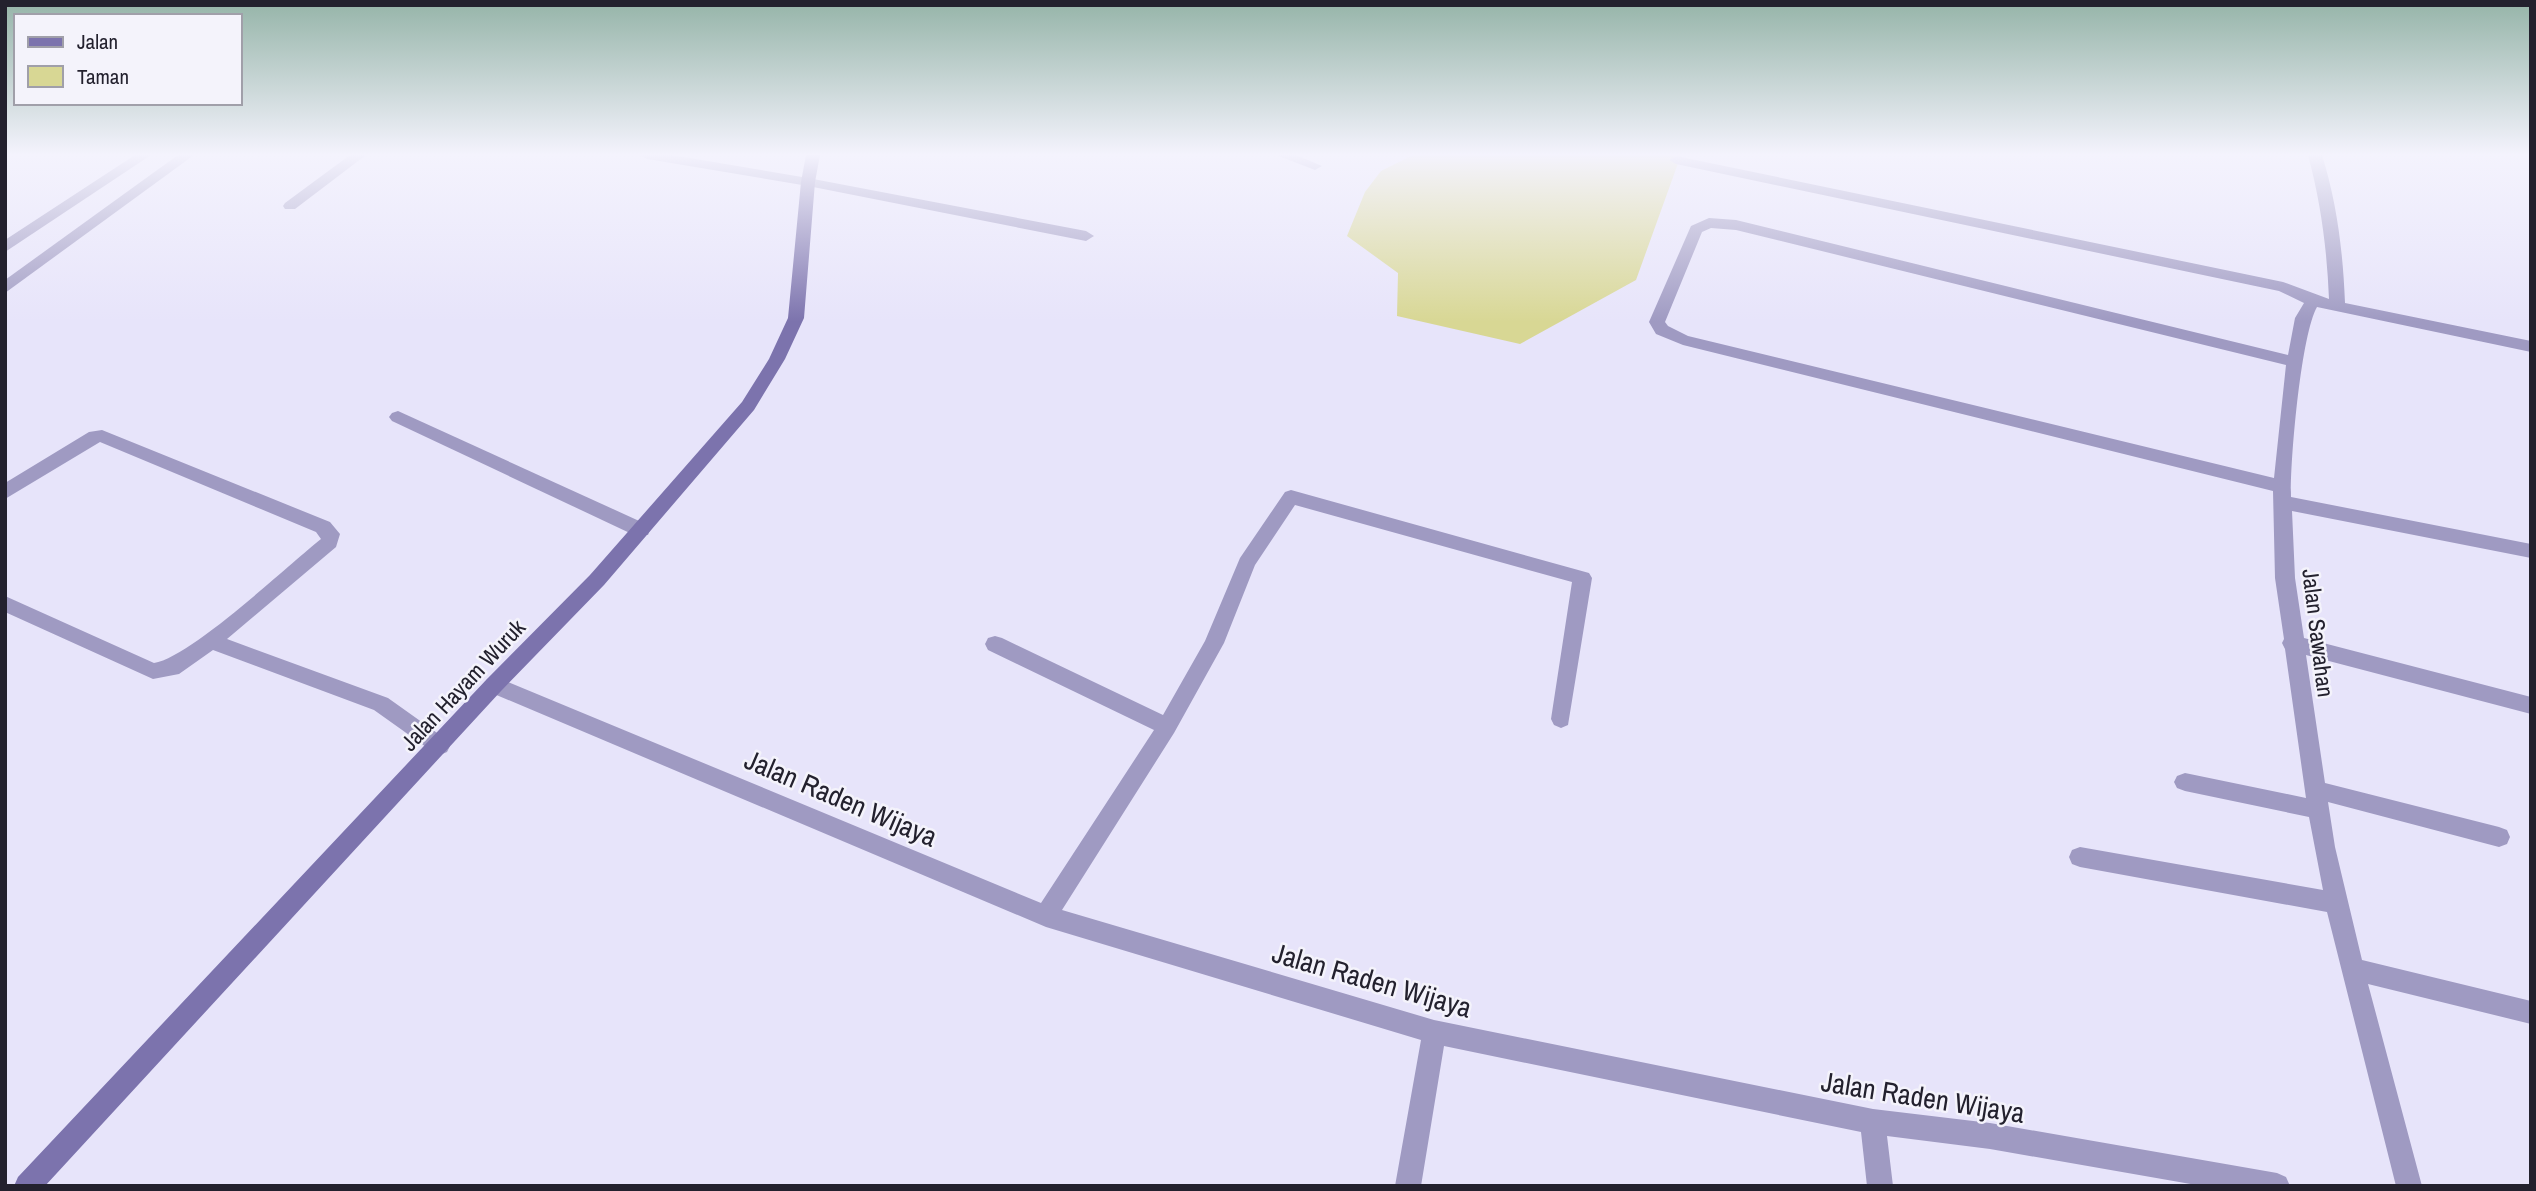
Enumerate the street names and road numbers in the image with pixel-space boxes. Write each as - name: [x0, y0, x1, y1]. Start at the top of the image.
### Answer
- street label: Jalan Sawahan: [2295, 567, 2342, 699]
- street label: Jalan Hayam Wuruk: [394, 612, 532, 757]
- street label: Jalan Raden Wijaya: [739, 740, 943, 856]
- street label: Jalan Raden Wijaya: [1268, 933, 1476, 1027]
- street label: Jalan Raden Wijaya: [1819, 1062, 2028, 1132]

